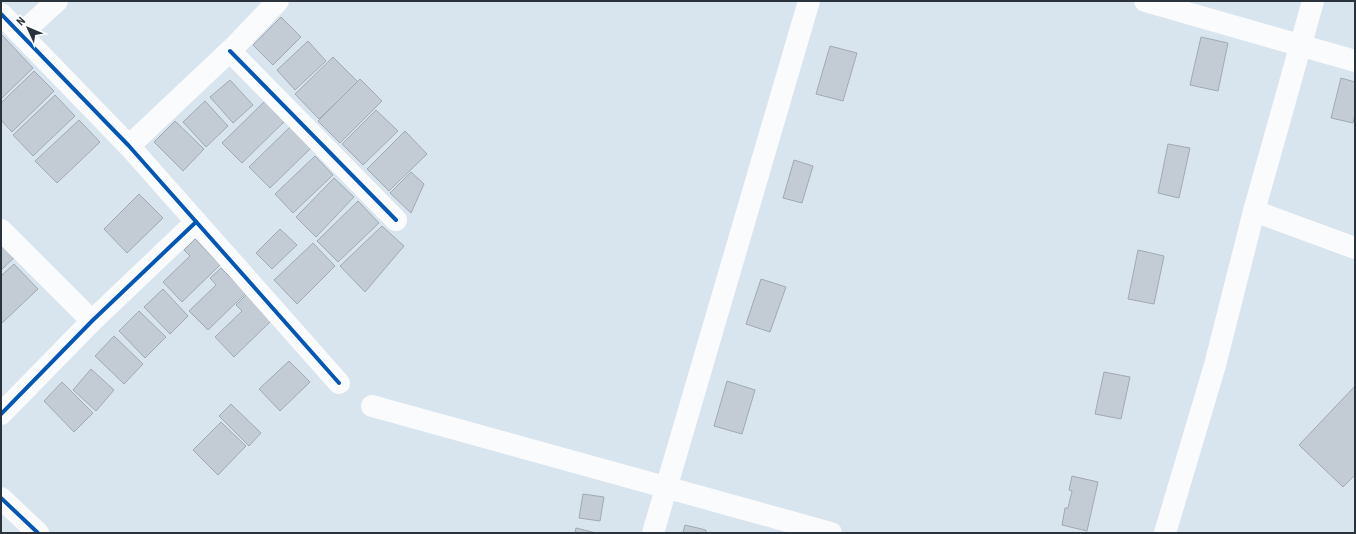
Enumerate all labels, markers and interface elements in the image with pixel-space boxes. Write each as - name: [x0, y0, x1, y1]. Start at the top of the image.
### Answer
- north arrow: [8, 8, 48, 48]
- text: N: [14, 14, 28, 28]

